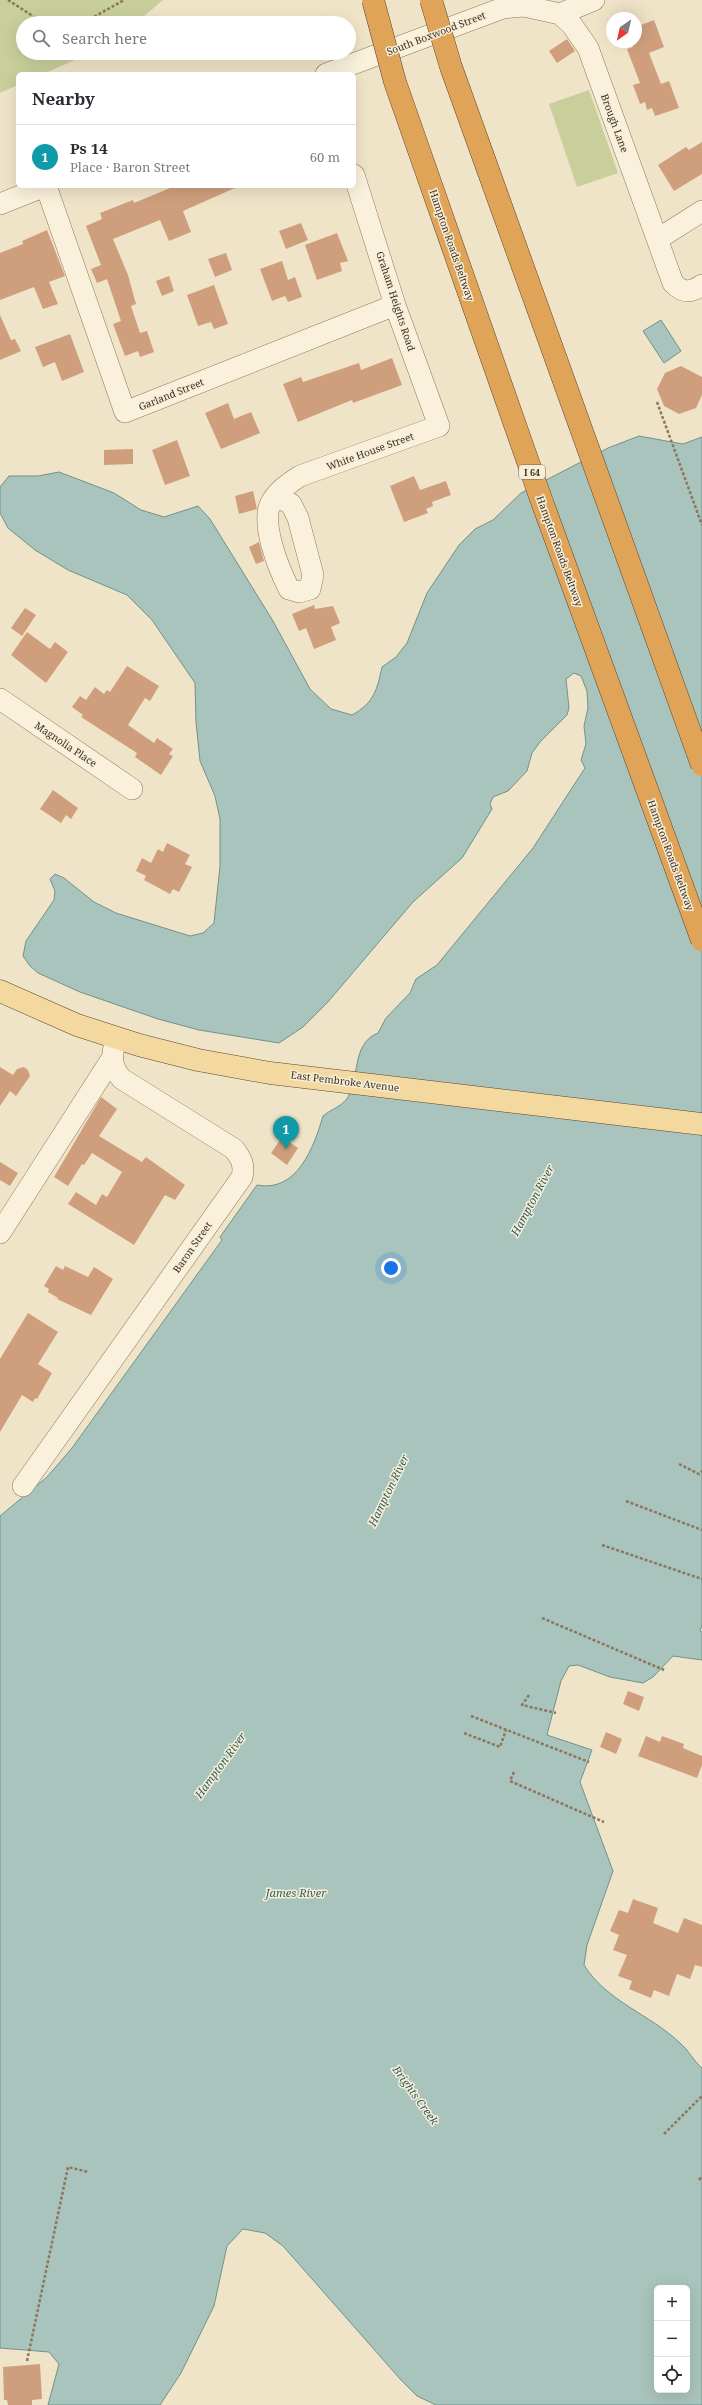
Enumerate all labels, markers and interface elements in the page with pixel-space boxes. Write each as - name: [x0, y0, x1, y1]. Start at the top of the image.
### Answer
- street label: South Boxwood Street: [385, 7, 488, 58]
- north arrow: [606, 12, 642, 48]
- search box: [16, 16, 356, 60]
- icon: search: [30, 27, 52, 49]
- text: Search here: [62, 28, 147, 48]
- text: Nearby: [32, 87, 95, 110]
- street label: Brough Lane: [598, 92, 632, 154]
- text: Ps 14: [70, 138, 108, 158]
- text: 1: [41, 148, 49, 166]
- text: 60 m: [310, 148, 340, 166]
- text: Place · Baron Street: [70, 158, 190, 176]
- street label: Hampton Roads Beltway: [426, 187, 478, 303]
- street label: Graham Heights Road: [373, 249, 419, 353]
- street label: Garland Street: [136, 374, 206, 413]
- street label: White House Street: [324, 429, 416, 473]
- road number: I 64: [519, 465, 545, 479]
- street label: Hampton Roads Beltway: [533, 494, 587, 609]
- street label: Magnolia Place: [32, 718, 100, 770]
- street label: Hampton Roads Beltway: [644, 798, 698, 913]
- street label: East Pembroke Avenue: [290, 1067, 400, 1095]
- pin: 1: [273, 1116, 299, 1149]
- water label: Hampton River: [507, 1161, 557, 1239]
- street label: Baron Street: [169, 1218, 215, 1275]
- your location: [381, 1258, 401, 1278]
- water label: Hampton River: [364, 1451, 412, 1529]
- water label: Hampton River: [190, 1728, 250, 1802]
- water label: James River: [264, 1885, 327, 1900]
- water label: Brights Creek: [389, 2062, 443, 2128]
- map controls: [654, 2285, 690, 2393]
- button: +: [654, 2285, 690, 2321]
- button: −: [654, 2321, 690, 2357]
- button: locate: [654, 2357, 690, 2393]

